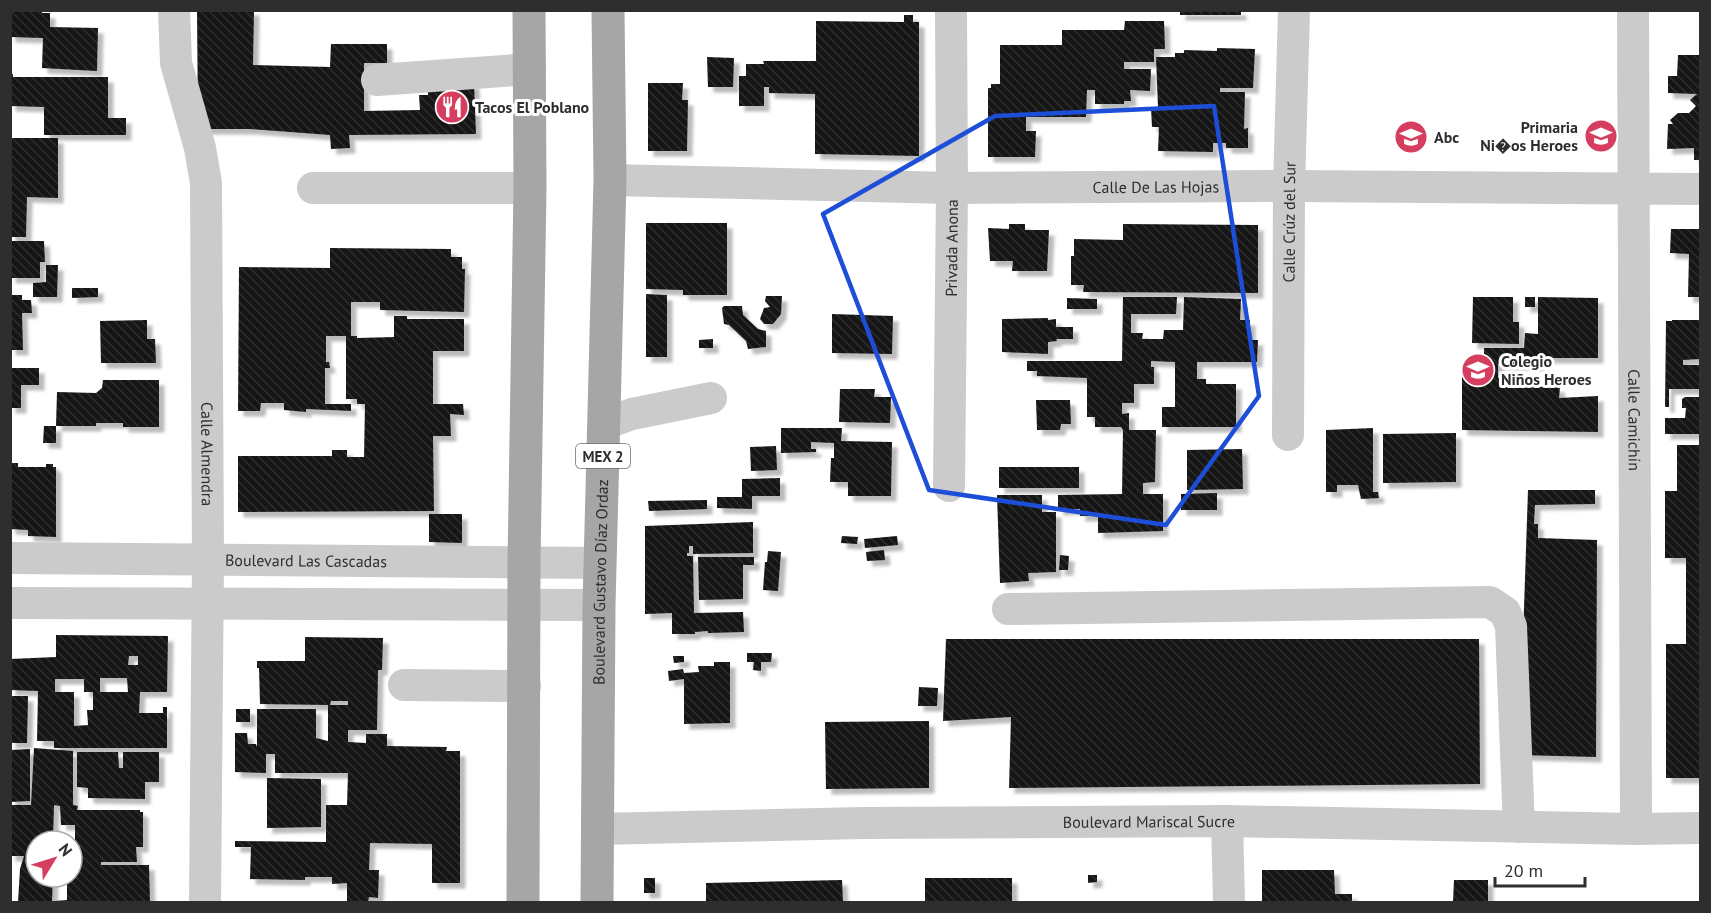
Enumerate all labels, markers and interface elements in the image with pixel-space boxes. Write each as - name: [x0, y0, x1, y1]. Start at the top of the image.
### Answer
- restaurant icon: Tacos El Poblano: [434, 89, 470, 125]
- place label: Tacos El Poblano: [475, 97, 590, 117]
- place label: Primaria Ni�os Heroes: [1480, 117, 1578, 155]
- school or university icon: Primaria Ni�os Heroes: [1583, 118, 1619, 154]
- school or university icon: Abc: [1393, 119, 1429, 155]
- place label: Abc: [1434, 127, 1459, 147]
- street label: Calle Crúz del Sur: [1279, 161, 1300, 282]
- street label: Calle De Las Hojas: [1092, 176, 1220, 197]
- street label: Privada Anona: [941, 199, 962, 297]
- place label: Colegio Niños Heroes: [1501, 351, 1592, 389]
- school or university icon: Colegio Niños Heroes: [1460, 352, 1496, 388]
- street label: Calle Camichín: [1624, 369, 1645, 471]
- street label: Calle Almendra: [197, 402, 218, 506]
- road number: MEX 2: [576, 444, 630, 468]
- street label: Boulevard Gustavo Díaz Ordaz: [588, 479, 612, 685]
- street label: Boulevard Las Cascadas: [225, 550, 387, 571]
- street label: Boulevard Mariscal Sucre: [1063, 811, 1235, 832]
- north arrow: [24, 829, 84, 889]
- text: N: [55, 839, 77, 860]
- scale bar: [1495, 850, 1585, 888]
- text: 20 m: [1504, 859, 1543, 882]

